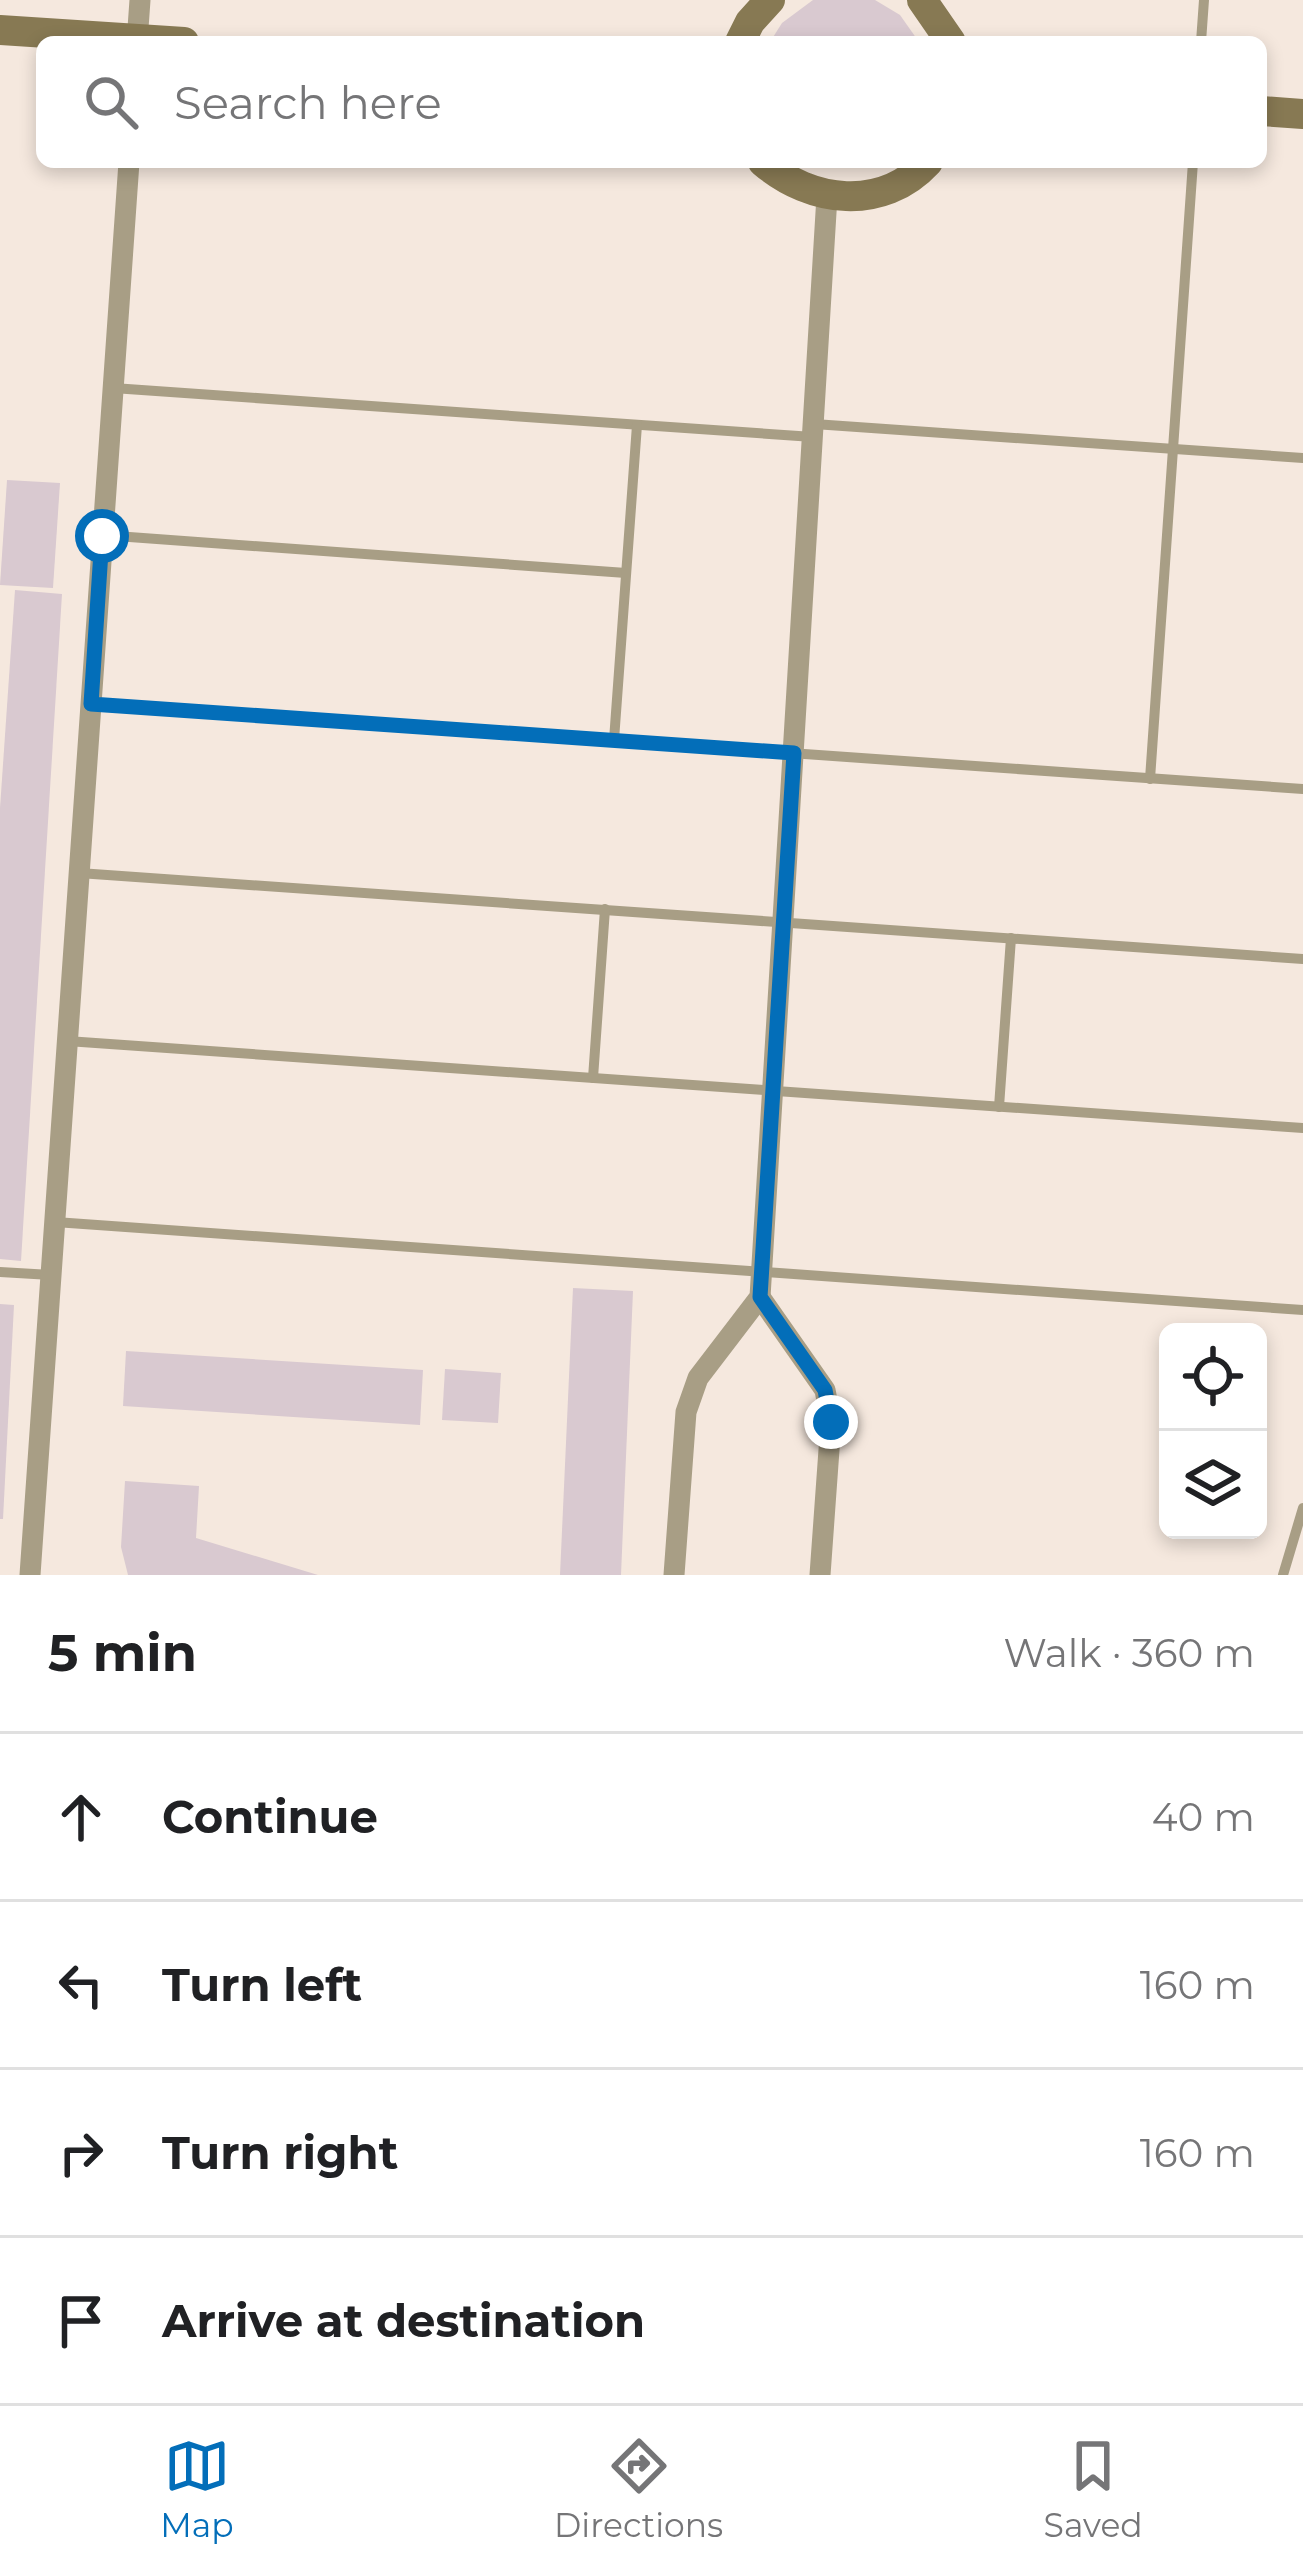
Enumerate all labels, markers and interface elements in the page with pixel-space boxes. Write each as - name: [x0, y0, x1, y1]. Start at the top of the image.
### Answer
- search box: [36, 36, 1267, 168]
- icon: search: [78, 69, 144, 135]
- text: Search here: [174, 75, 442, 130]
- route start: [75, 509, 129, 563]
- map controls: [1159, 1323, 1267, 1539]
- button: locate: [1159, 1323, 1267, 1431]
- route end: [804, 1395, 858, 1449]
- button: layers: [1159, 1431, 1267, 1539]
- text: 5 min: [48, 1622, 197, 1684]
- text: Walk · 360 m: [1004, 1629, 1255, 1677]
- icon: ahead: [48, 1784, 114, 1850]
- text: Continue: [162, 1789, 378, 1844]
- text: 40 m: [1152, 1793, 1255, 1841]
- icon: left: [48, 1952, 114, 2018]
- text: Turn left: [162, 1957, 362, 2012]
- text: 160 m: [1140, 1961, 1255, 2009]
- icon: right: [48, 2120, 114, 2186]
- text: Turn right: [162, 2125, 398, 2180]
- text: 160 m: [1140, 2129, 1255, 2177]
- icon: arrive: [48, 2288, 114, 2354]
- text: Arrive at destination: [162, 2293, 645, 2348]
- tab: Map: [160, 2433, 234, 2545]
- tab: Directions: [554, 2433, 723, 2545]
- tab: Saved: [1044, 2433, 1143, 2545]

